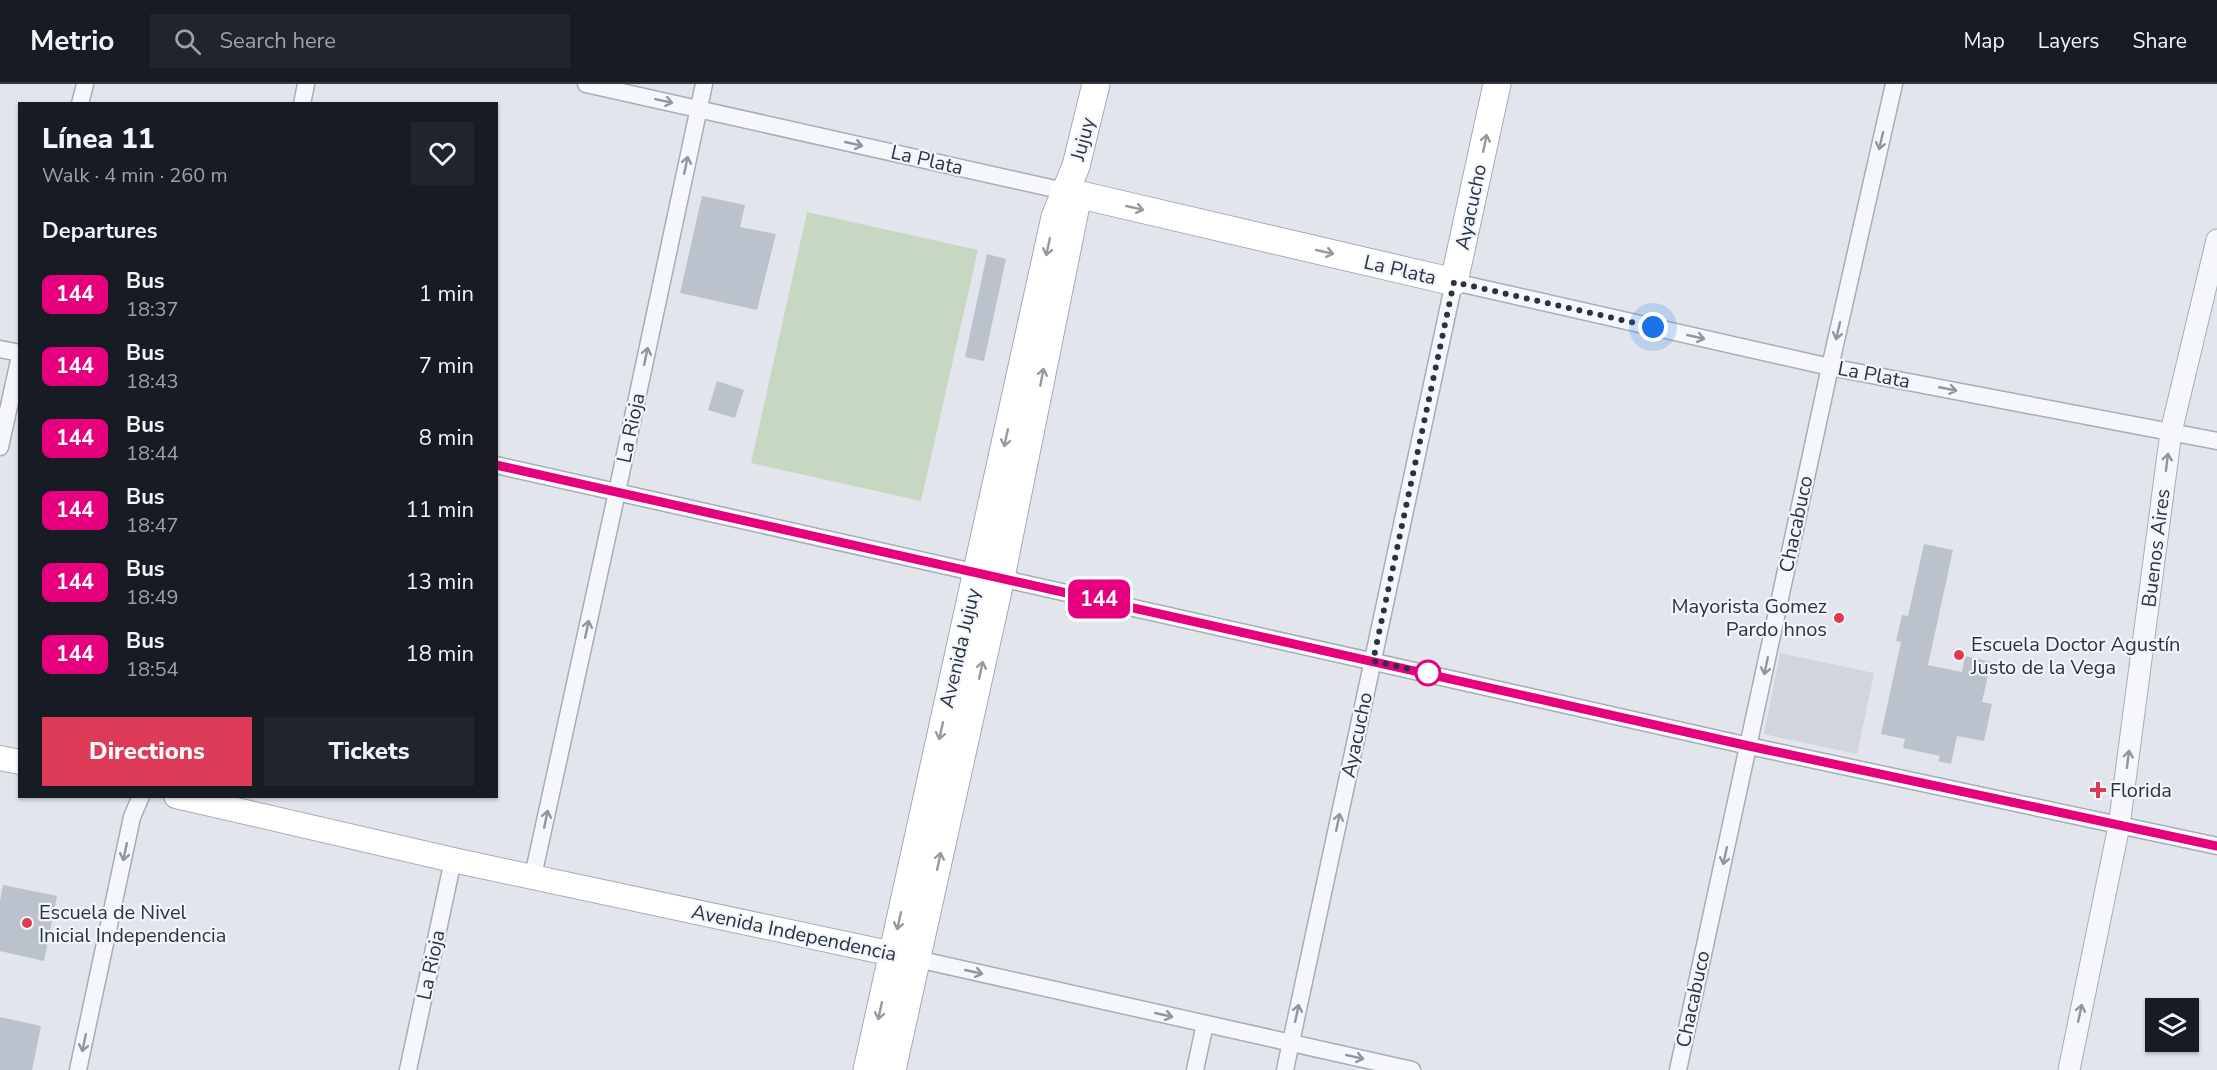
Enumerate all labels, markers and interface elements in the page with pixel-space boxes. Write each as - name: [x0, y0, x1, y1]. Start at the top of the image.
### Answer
- search box: [150, 14, 570, 68]
- text: Metrio: [30, 22, 114, 60]
- icon: search: [171, 25, 204, 58]
- text: Search here: [219, 26, 336, 56]
- text: Map: [1963, 27, 2005, 55]
- text: Layers: [2038, 27, 2099, 55]
- text: Share: [2132, 27, 2187, 55]
- one-way arrow: [653, 96, 673, 107]
- street label: Jujuy: [1064, 114, 1102, 165]
- text: Línea 11: [42, 120, 155, 158]
- button: heart: [411, 122, 474, 185]
- one-way arrow: [1875, 131, 1886, 150]
- one-way arrow: [1479, 134, 1491, 153]
- one-way arrow: [844, 138, 863, 150]
- street label: La Plata: [888, 139, 966, 181]
- one-way arrow: [681, 156, 692, 175]
- text: Walk · 4 min · 260 m: [42, 162, 228, 189]
- street label: Ayacucho: [1449, 162, 1493, 252]
- one-way arrow: [1125, 203, 1144, 215]
- text: Departures: [42, 216, 157, 246]
- one-way arrow: [1042, 237, 1053, 257]
- one-way arrow: [1315, 247, 1334, 259]
- street label: La Plata: [1361, 249, 1439, 291]
- text: Bus: [126, 266, 165, 296]
- text: 1 min: [419, 279, 474, 309]
- text: 144: [56, 280, 94, 308]
- text: 18:37: [126, 296, 179, 323]
- your location: [1638, 312, 1668, 342]
- one-way arrow: [1832, 321, 1843, 341]
- one-way arrow: [1686, 331, 1705, 343]
- text: Bus: [126, 338, 165, 368]
- one-way arrow: [641, 346, 652, 366]
- text: 7 min: [419, 351, 474, 381]
- text: 144: [56, 352, 94, 380]
- street label: La Plata: [1835, 355, 1913, 395]
- one-way arrow: [1037, 367, 1048, 387]
- text: 18:43: [126, 368, 179, 395]
- one-way arrow: [1938, 384, 1957, 395]
- street label: La Rioja: [610, 390, 652, 466]
- text: Bus: [126, 410, 165, 440]
- text: 8 min: [419, 423, 474, 453]
- text: 144: [56, 424, 94, 452]
- one-way arrow: [1000, 428, 1011, 447]
- text: 18:44: [126, 440, 179, 467]
- one-way arrow: [2162, 452, 2173, 472]
- street label: Chacabuco: [1773, 473, 1819, 575]
- text: Bus: [126, 482, 165, 512]
- street label: Buenos Aires: [2135, 487, 2177, 609]
- text: 11 min: [406, 495, 474, 525]
- text: 144: [56, 496, 94, 524]
- text: 18:47: [126, 512, 179, 539]
- text: Bus: [126, 554, 165, 584]
- text: 13 min: [406, 567, 474, 597]
- text: 144: [56, 568, 94, 596]
- line badge: 144: [1064, 580, 1134, 618]
- text: 18:49: [126, 584, 179, 611]
- street label: Avenida Jujuy: [933, 585, 987, 711]
- text: 144: [1080, 585, 1118, 613]
- place label: Mayorista Gomez Pardo hnos: [1671, 593, 1827, 643]
- marker: Mayorista Gomez Pardo hnos: [1832, 611, 1846, 625]
- one-way arrow: [582, 619, 594, 638]
- text: Bus: [126, 626, 165, 656]
- place label: Escuela Doctor Agustín Justo de la Vega: [1970, 631, 2180, 681]
- text: 18 min: [406, 639, 474, 669]
- text: 144: [56, 640, 94, 668]
- marker: Escuela Doctor Agustín Justo de la Vega: [1952, 648, 1966, 662]
- one-way arrow: [1760, 655, 1771, 675]
- text: 18:54: [126, 656, 179, 683]
- unlabelled marker: [1415, 660, 1441, 686]
- one-way arrow: [975, 661, 987, 680]
- street label: Ayacucho: [1335, 690, 1379, 780]
- button: Directions: [42, 717, 252, 786]
- button: Tickets: [264, 717, 474, 786]
- one-way arrow: [935, 721, 947, 740]
- one-way arrow: [2123, 750, 2134, 770]
- place label: Florida: [2110, 777, 2172, 804]
- marker: Florida: [2091, 783, 2105, 797]
- one-way arrow: [540, 810, 552, 829]
- one-way arrow: [1333, 813, 1344, 832]
- one-way arrow: [118, 843, 130, 862]
- one-way arrow: [1718, 846, 1730, 865]
- one-way arrow: [933, 852, 945, 871]
- street label: Avenida Independencia: [689, 898, 899, 968]
- place label: Escuela de Nivel Inicial Independencia: [39, 899, 226, 949]
- one-way arrow: [893, 911, 904, 931]
- marker: Escuela de Nivel Inicial Independencia: [20, 916, 34, 930]
- street label: La Rioja: [410, 927, 452, 1003]
- street label: Chacabuco: [1670, 948, 1716, 1050]
- one-way arrow: [964, 967, 983, 978]
- map controls: [2145, 998, 2199, 1052]
- button: layers: [2145, 998, 2199, 1052]
- one-way arrow: [873, 1001, 885, 1020]
- one-way arrow: [1291, 1003, 1303, 1022]
- one-way arrow: [2075, 1003, 2087, 1022]
- one-way arrow: [1154, 1010, 1174, 1021]
- one-way arrow: [78, 1033, 89, 1052]
- one-way arrow: [1345, 1052, 1364, 1063]

